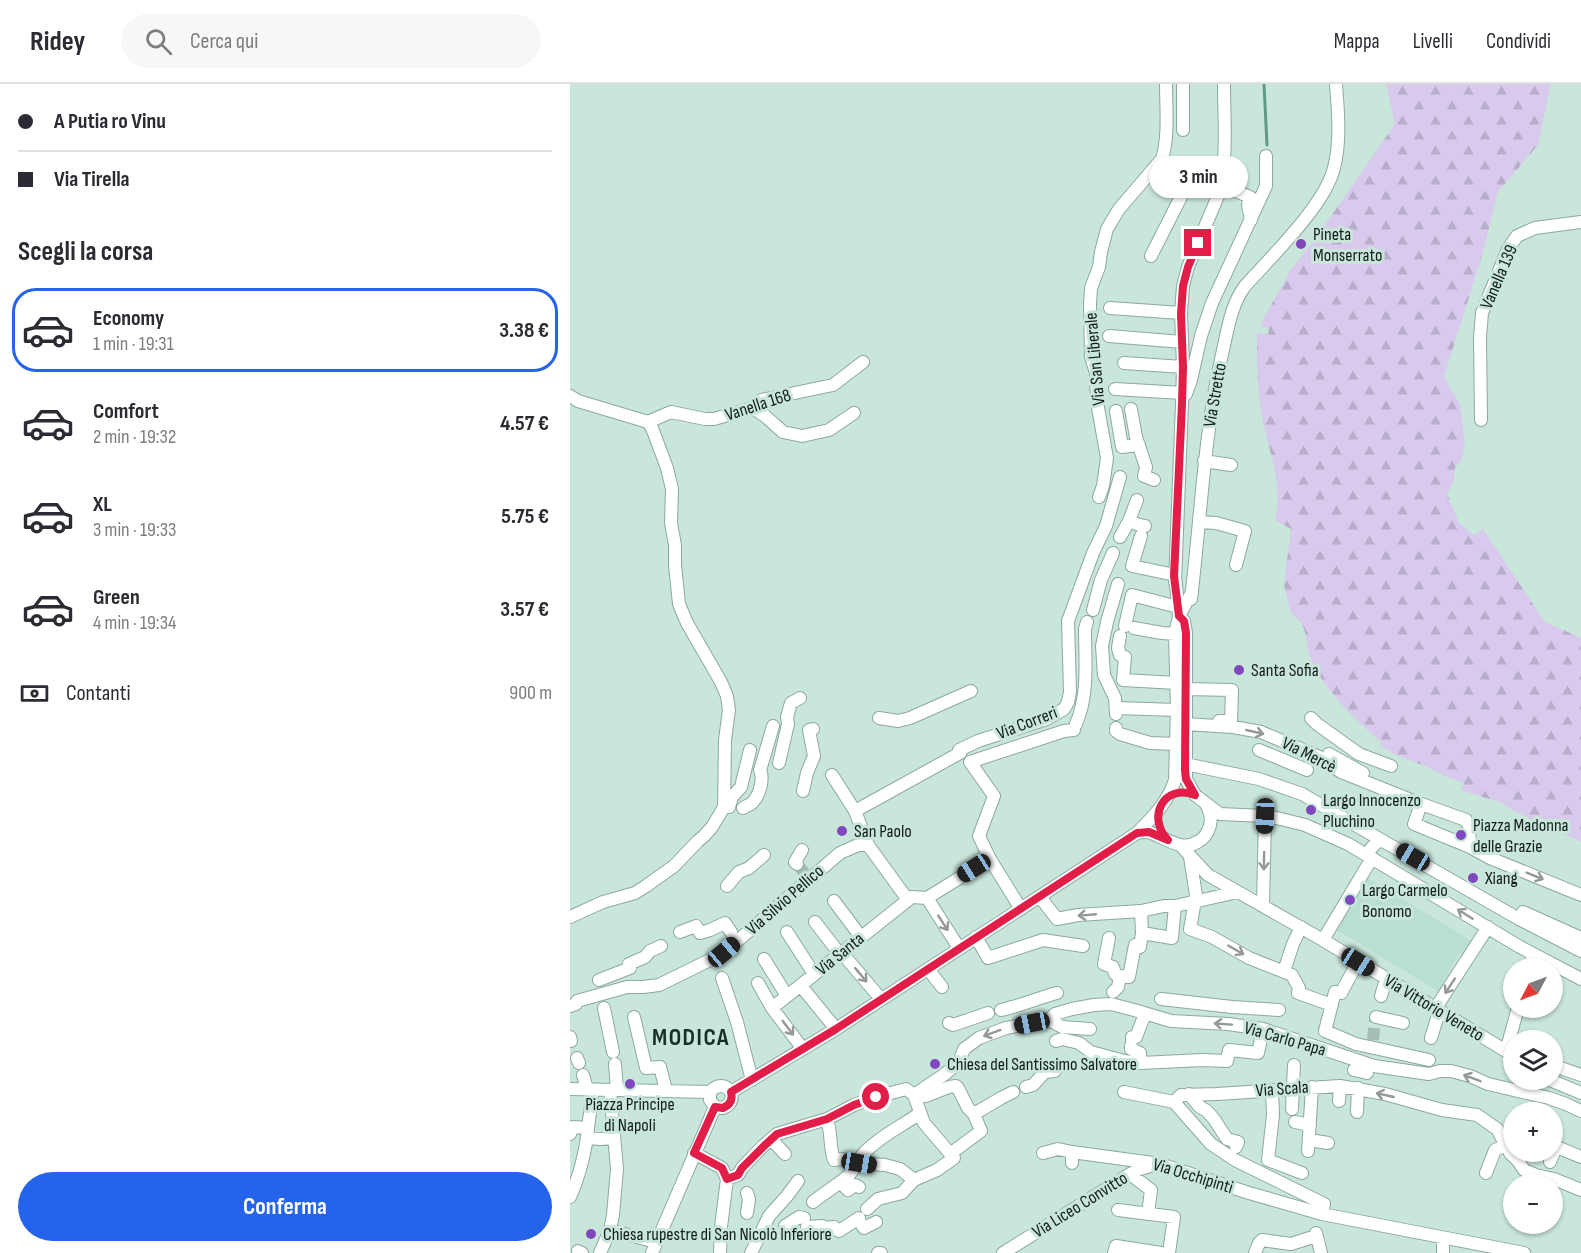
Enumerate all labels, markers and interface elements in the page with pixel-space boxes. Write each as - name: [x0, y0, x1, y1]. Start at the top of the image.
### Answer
- search box: [121, 14, 541, 68]
- text: Ridey: [30, 25, 85, 58]
- icon: search: [142, 25, 175, 58]
- text: Cerca qui: [190, 28, 258, 55]
- text: Mappa: [1334, 29, 1380, 54]
- text: Livelli: [1413, 29, 1453, 54]
- text: Condividi: [1486, 29, 1551, 54]
- text: A Putia ro Vinu: [54, 108, 166, 135]
- callout: 3 min: [1148, 156, 1248, 198]
- text: 3 min: [1179, 165, 1218, 189]
- text: Via Tirella: [54, 166, 130, 193]
- place label: Pineta Monserrato: [1313, 224, 1382, 266]
- route end: [1184, 229, 1211, 256]
- text: Scegli la corsa: [18, 236, 153, 268]
- marker: Pineta Monserrato: [1294, 237, 1308, 251]
- street label: Vanella 139: [1476, 242, 1522, 312]
- icon: car: [21, 303, 75, 357]
- text: Economy: [93, 305, 164, 332]
- street label: Via San Liberale: [1080, 311, 1110, 407]
- text: 3.38 €: [499, 317, 549, 344]
- text: 1 min · 19:31: [93, 332, 174, 356]
- street label: Via Stretto: [1199, 361, 1231, 429]
- street label: Vanella 168: [722, 384, 794, 425]
- icon: car: [21, 396, 75, 450]
- text: Comfort: [93, 398, 159, 425]
- text: 4.57 €: [500, 410, 549, 437]
- text: 2 min · 19:32: [93, 425, 176, 449]
- icon: car: [21, 489, 75, 543]
- text: XL: [93, 491, 112, 518]
- text: 5.75 €: [501, 503, 549, 530]
- text: 3 min · 19:33: [93, 518, 176, 542]
- icon: car: [21, 582, 75, 636]
- text: Green: [93, 584, 140, 611]
- text: 3.57 €: [500, 596, 549, 623]
- text: 4 min · 19:34: [93, 611, 176, 635]
- place label: Santa Sofia: [1251, 660, 1319, 681]
- marker: Santa Sofia: [1232, 663, 1246, 677]
- icon: cash: [18, 677, 51, 710]
- text: Contanti: [66, 680, 131, 707]
- text: 900 m: [509, 681, 552, 705]
- street label: Via Correri: [994, 702, 1060, 744]
- one-way arrow: [1245, 726, 1264, 738]
- street label: Via Mercè: [1278, 732, 1340, 778]
- place label: Largo Innocenzo Pluchino: [1323, 790, 1421, 832]
- car: [1255, 798, 1275, 834]
- marker: Largo Innocenzo Pluchino: [1304, 803, 1318, 817]
- place label: Piazza Madonna delle Grazie: [1473, 815, 1569, 857]
- place label: San Paolo: [854, 821, 912, 842]
- marker: San Paolo: [835, 824, 849, 838]
- marker: Piazza Madonna delle Grazie: [1454, 828, 1468, 842]
- car: [1393, 840, 1433, 874]
- one-way arrow: [1258, 850, 1270, 870]
- car: [954, 851, 994, 885]
- street label: Via Silvio Pellico: [742, 861, 828, 939]
- place label: Xiang: [1484, 868, 1518, 889]
- marker: Xiang: [1466, 871, 1480, 885]
- one-way arrow: [1526, 871, 1544, 882]
- place label: Largo Carmelo Bonomo: [1362, 880, 1448, 922]
- marker: Largo Carmelo Bonomo: [1343, 893, 1357, 907]
- one-way arrow: [1457, 907, 1474, 919]
- one-way arrow: [1077, 910, 1097, 921]
- one-way arrow: [938, 914, 950, 931]
- street label: Via Santa: [812, 928, 868, 980]
- car: [704, 934, 744, 970]
- one-way arrow: [1228, 945, 1245, 957]
- car: [1338, 945, 1378, 979]
- north arrow: [1503, 958, 1563, 1018]
- map controls: [1503, 958, 1563, 1234]
- one-way arrow: [854, 967, 867, 983]
- street label: Via Vittorio Veneto: [1380, 970, 1488, 1046]
- one-way arrow: [1444, 977, 1456, 994]
- car: [1013, 1011, 1051, 1035]
- street label: Via Carlo Papa: [1242, 1017, 1328, 1061]
- one-way arrow: [1214, 1018, 1233, 1029]
- one-way arrow: [782, 1020, 794, 1036]
- district label: MODICA: [652, 1023, 730, 1052]
- one-way arrow: [983, 1028, 1002, 1039]
- button: layers: [1503, 1030, 1563, 1090]
- place label: Chiesa del Santissimo Salvatore: [947, 1054, 1137, 1075]
- marker: Chiesa del Santissimo Salvatore: [928, 1057, 942, 1071]
- one-way arrow: [1464, 1071, 1482, 1082]
- marker: Piazza Principe di Napoli: [623, 1077, 637, 1091]
- street label: Via Scala: [1255, 1077, 1309, 1101]
- route start: [862, 1083, 889, 1110]
- one-way arrow: [1376, 1088, 1395, 1100]
- place label: Piazza Principe di Napoli: [585, 1094, 675, 1136]
- button: +: [1503, 1102, 1563, 1162]
- car: [840, 1151, 878, 1175]
- street label: Via Occhipinti: [1150, 1154, 1236, 1198]
- street label: Via Liceo Convitto: [1029, 1167, 1131, 1243]
- button: Conferma: [18, 1172, 552, 1241]
- button: −: [1503, 1174, 1563, 1234]
- place label: Chiesa rupestre di San Nicolò Inferiore: [603, 1224, 832, 1245]
- marker: Chiesa rupestre di San Nicolò Inferiore: [584, 1227, 598, 1241]

